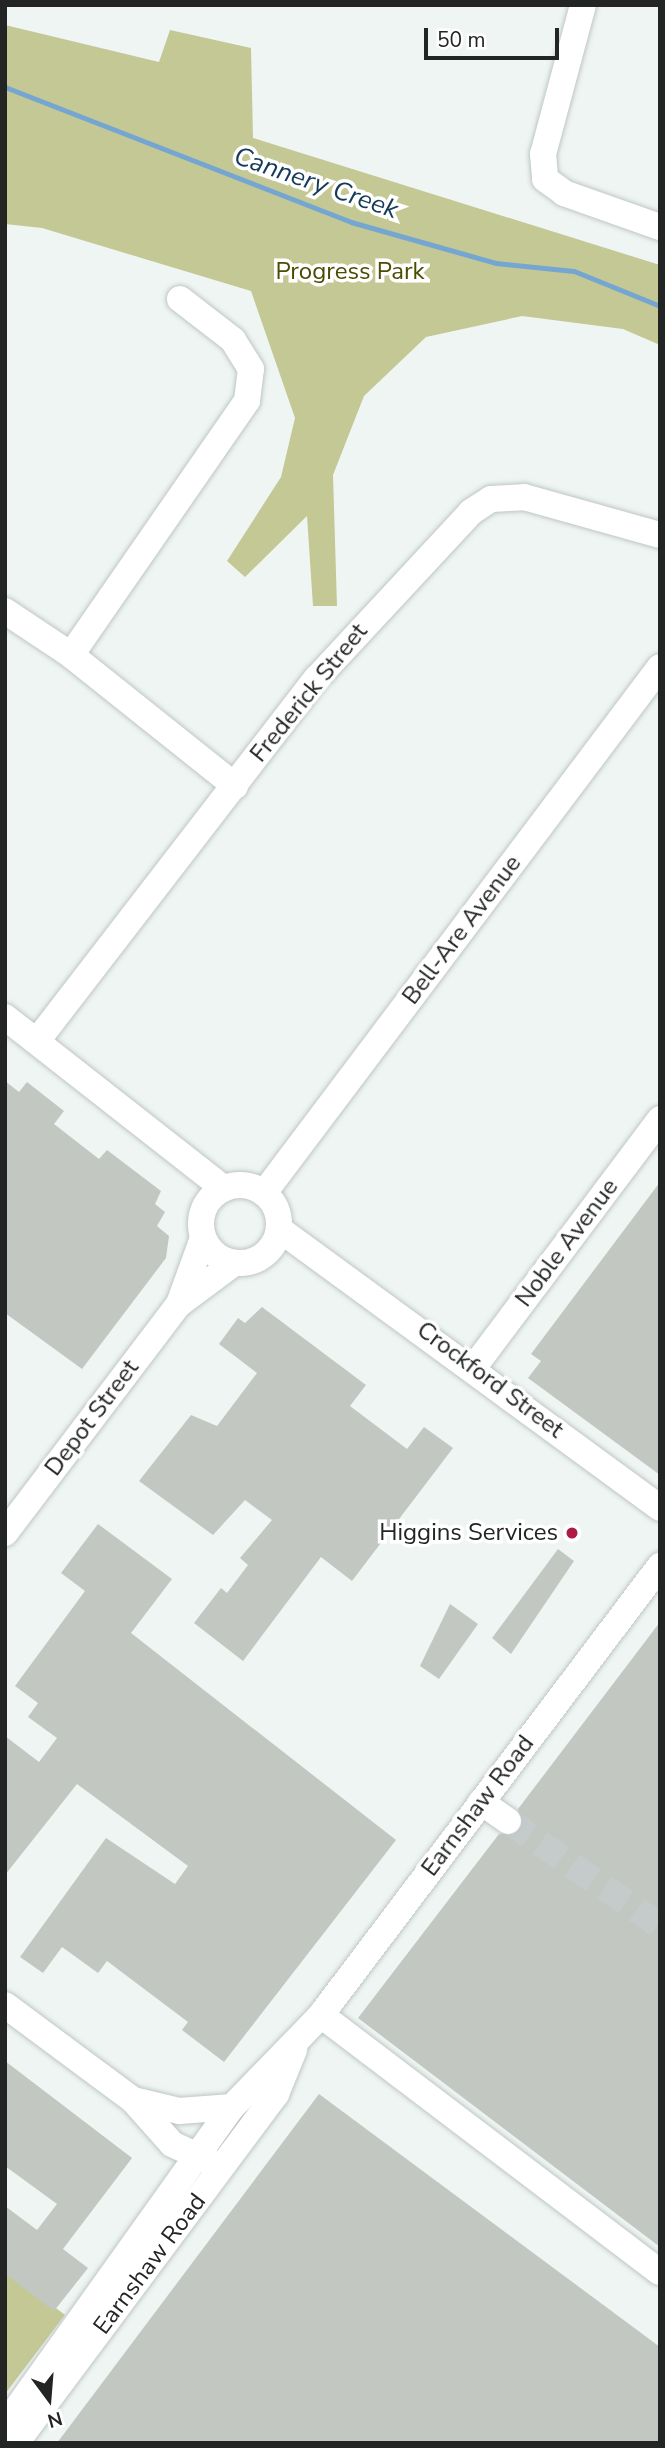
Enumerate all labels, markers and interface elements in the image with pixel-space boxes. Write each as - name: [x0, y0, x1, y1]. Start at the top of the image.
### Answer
- scale bar: [427, 14, 562, 58]
- text: 50 m: [437, 26, 486, 54]
- water label: Cannery Creek: [230, 140, 402, 226]
- park label: Progress Park: [275, 258, 425, 286]
- street label: Frederick Street: [244, 618, 374, 768]
- street label: Bell-Are Avenue: [397, 850, 527, 1010]
- street label: Noble Avenue: [510, 1173, 624, 1313]
- street label: Crockford Street: [411, 1316, 569, 1444]
- street label: Depot Street: [39, 1354, 145, 1482]
- place label: Higgins Services: [379, 1519, 558, 1547]
- marker: Higgins Services: [564, 1525, 580, 1541]
- street label: Earnshaw Road: [416, 1730, 540, 1882]
- street label: Earnshaw Road: [88, 2188, 212, 2340]
- north arrow: [14, 2364, 84, 2434]
- text: N: [44, 2405, 65, 2434]

